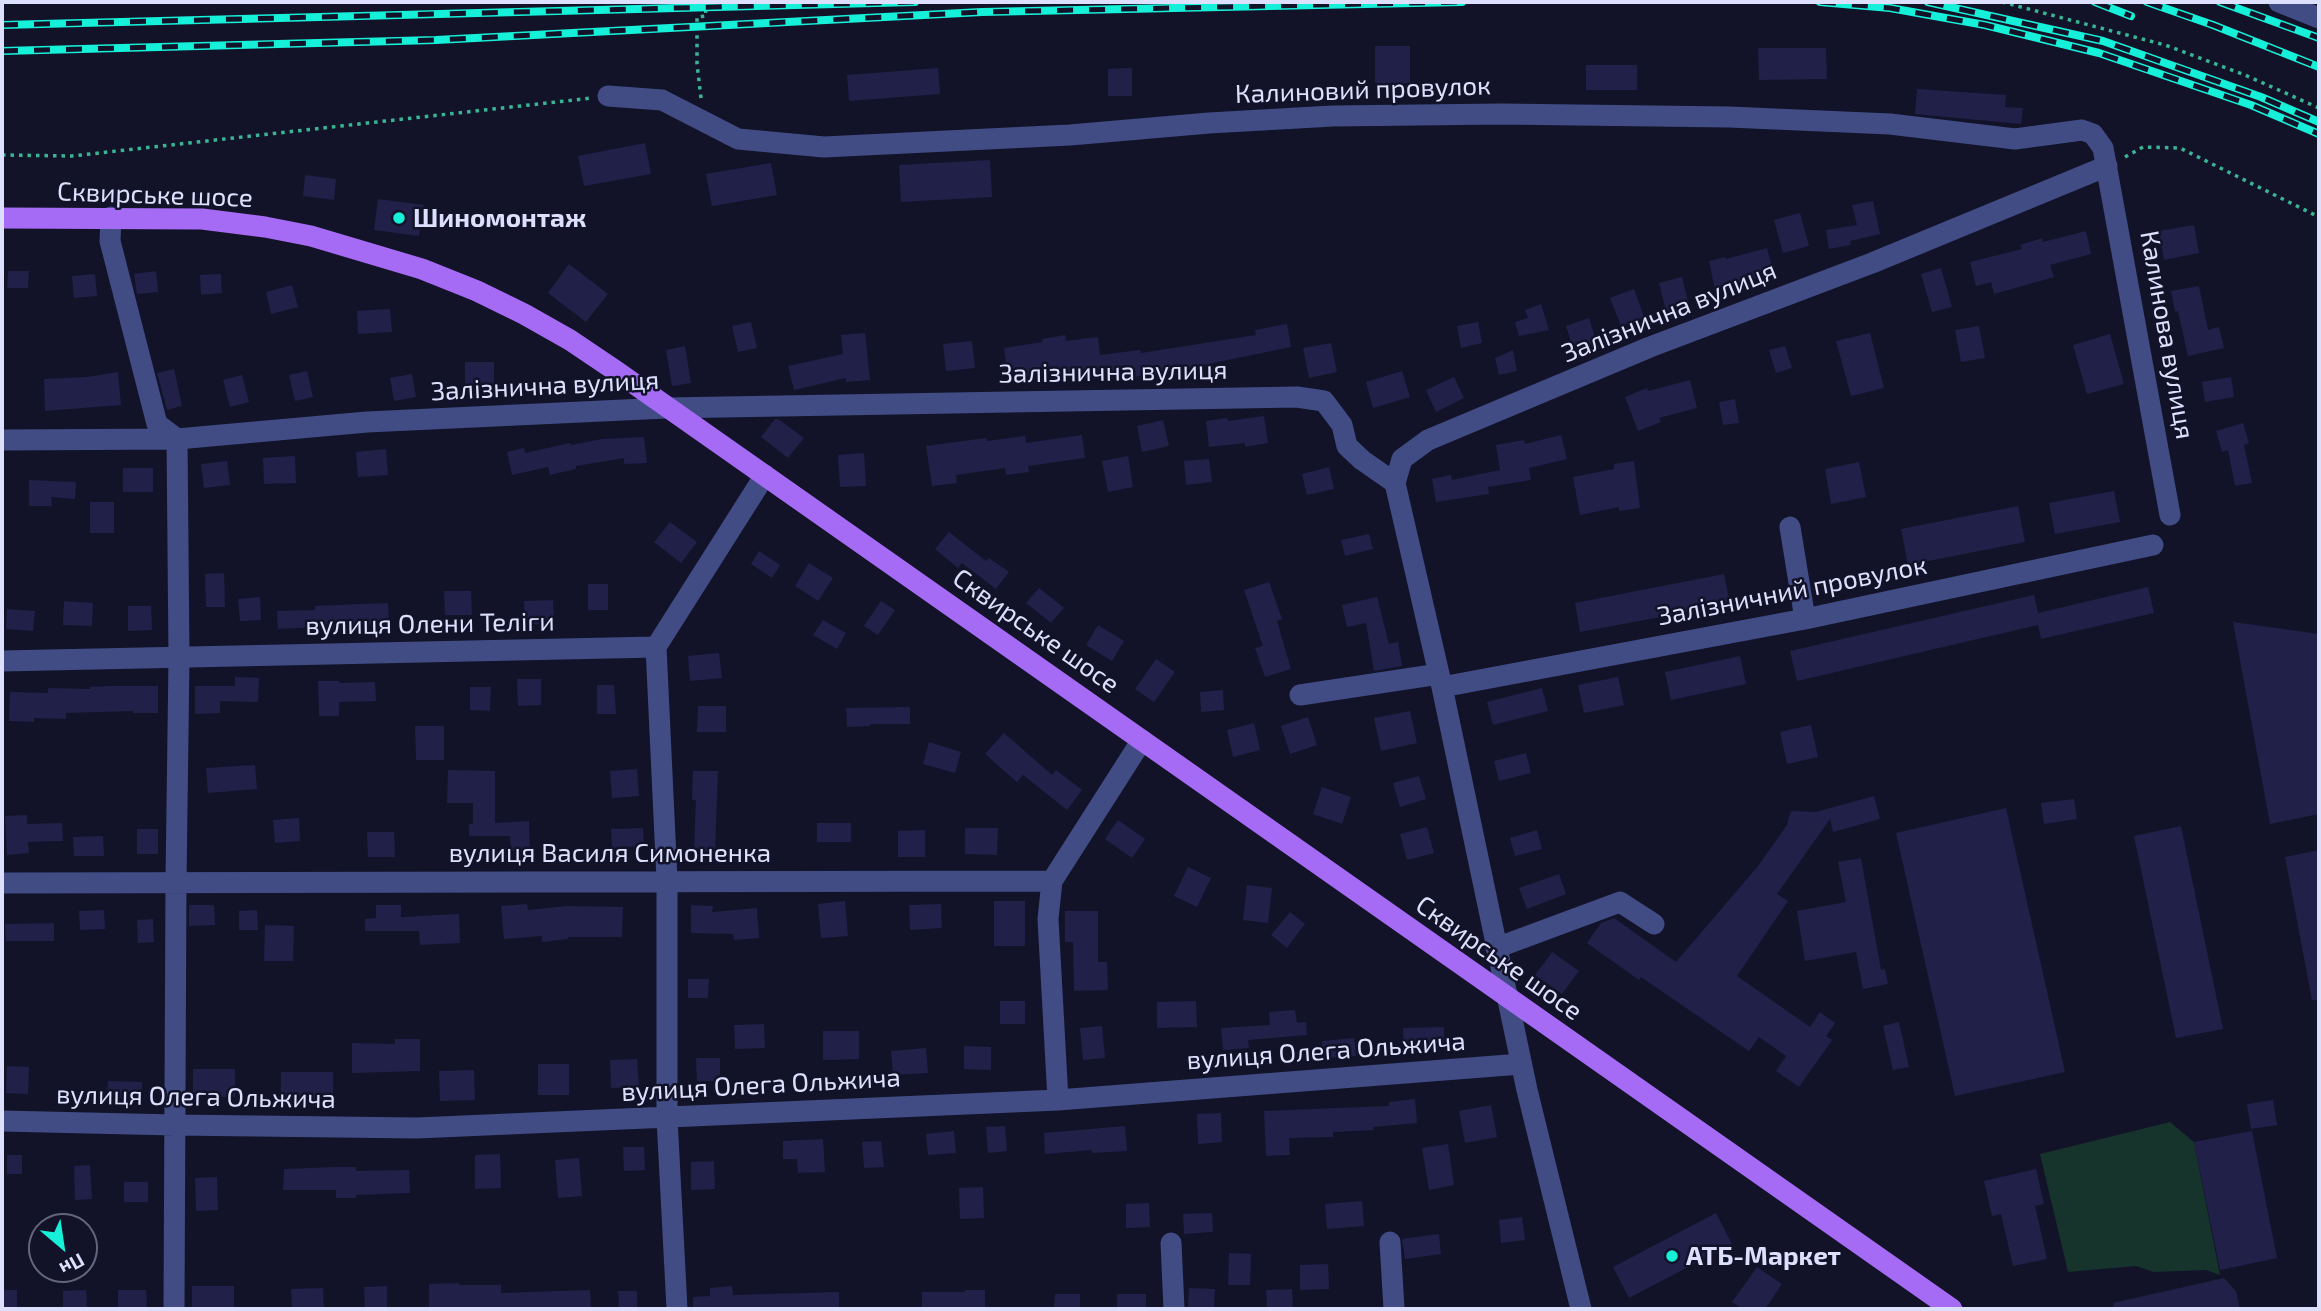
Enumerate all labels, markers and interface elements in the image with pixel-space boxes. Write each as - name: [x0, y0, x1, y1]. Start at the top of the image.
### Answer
- street label: Калиновий провулок: [1234, 70, 1492, 110]
- street label: Сквирське шосе: [57, 176, 253, 214]
- place label: Шиномонтаж: [413, 202, 586, 234]
- marker: Шиномонтаж: [391, 210, 407, 226]
- street label: Калинова вулиця: [2133, 228, 2201, 442]
- street label: Залізнична вулиця: [1557, 255, 1781, 369]
- street label: Залізнична вулиця: [998, 354, 1228, 390]
- street label: Залізнична вулиця: [430, 364, 660, 408]
- street label: Залізничний провулок: [1655, 550, 1929, 632]
- street label: Сквирське шосе: [947, 562, 1125, 700]
- street label: вулиця Олени Теліги: [305, 606, 555, 642]
- street label: вулиця Василя Симоненка: [449, 837, 771, 869]
- street label: Сквирське шосе: [1410, 889, 1588, 1027]
- street label: вулиця Олега Ольжича: [1185, 1026, 1467, 1076]
- street label: вулиця Олега Ольжича: [621, 1062, 901, 1108]
- street label: вулиця Олега Ольжича: [56, 1079, 336, 1115]
- north arrow: [28, 1213, 98, 1283]
- place label: АТБ-Маркет: [1686, 1240, 1841, 1272]
- marker: АТБ-Маркет: [1664, 1248, 1680, 1264]
- text: Пн: [56, 1249, 89, 1281]

